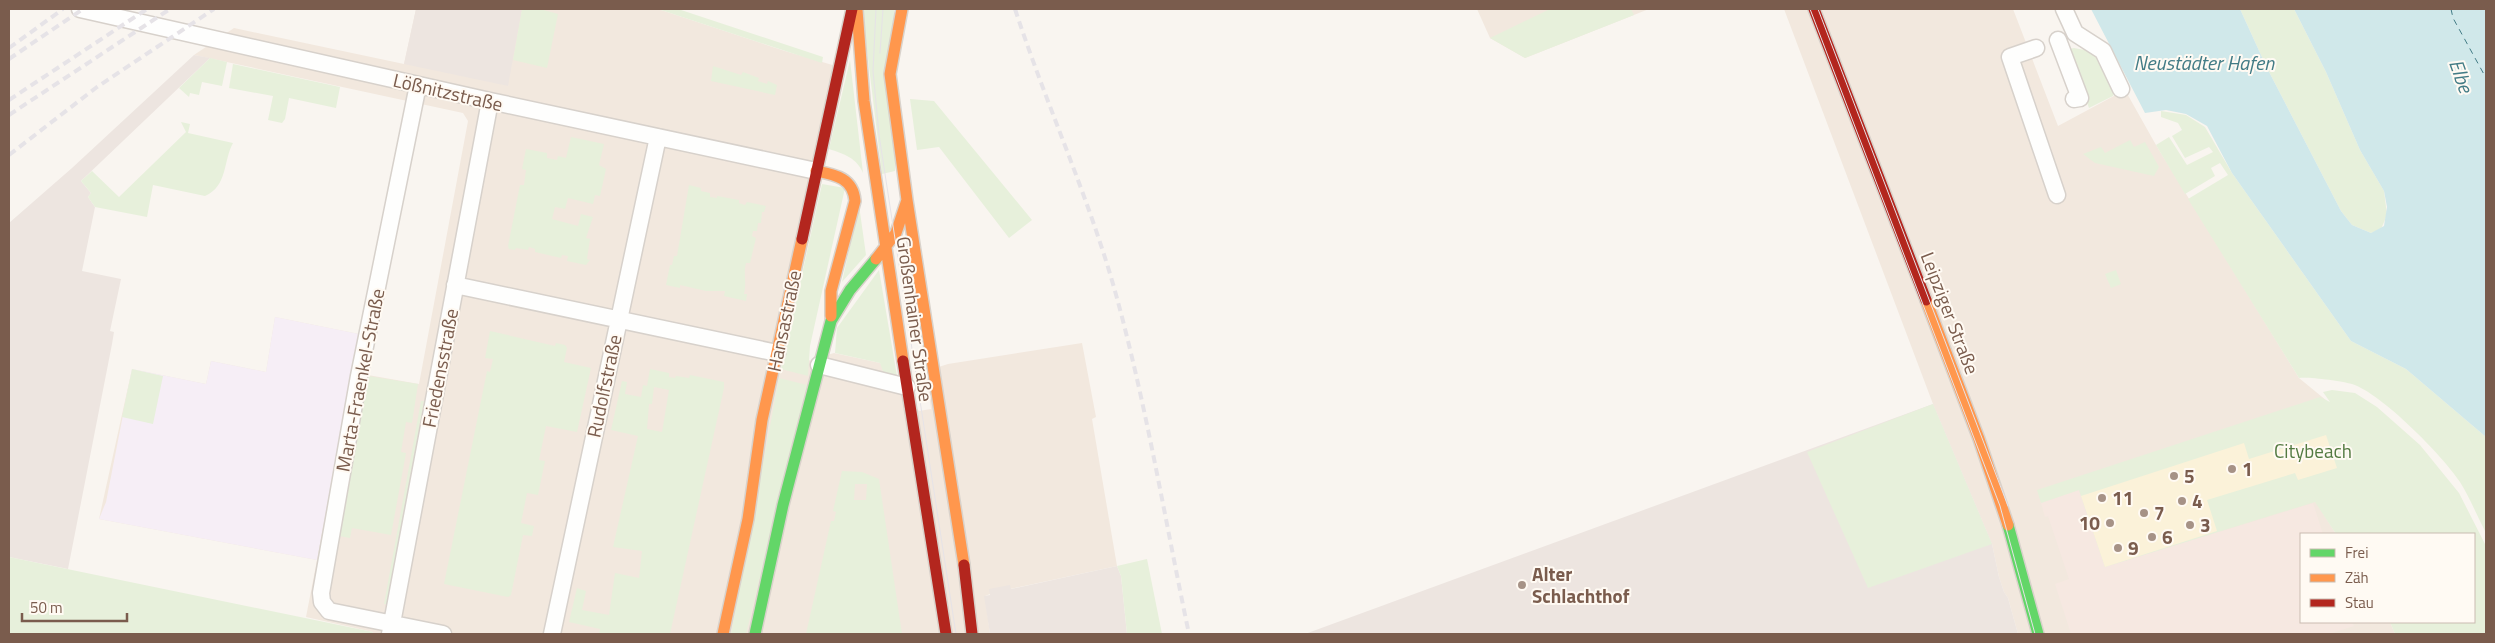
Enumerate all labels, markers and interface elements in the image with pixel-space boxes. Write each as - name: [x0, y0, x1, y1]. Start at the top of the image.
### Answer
- water label: Neustädter Hafen: [2134, 47, 2275, 78]
- water label: Elbe: [2441, 55, 2482, 99]
- street label: Lößnitzstraße: [390, 65, 506, 118]
- street label: Großenhainer Straße: [890, 234, 941, 403]
- street label: Leipziger Straße: [1914, 247, 1987, 378]
- street label: Hansastraße: [759, 268, 808, 374]
- street label: Marta-Fraenkel-Straße: [328, 286, 391, 474]
- street label: Friedensstraße: [414, 306, 465, 430]
- street label: Rudolfstraße: [578, 332, 629, 440]
- park label: Citybeach: [2274, 436, 2352, 465]
- place label: 1: [2242, 454, 2253, 483]
- place label: 5: [2184, 461, 2195, 490]
- marker: 1: [2226, 463, 2238, 475]
- marker: 5: [2168, 470, 2180, 482]
- place label: 11: [2112, 483, 2133, 512]
- place label: 4: [2192, 486, 2203, 515]
- marker: 11: [2096, 492, 2108, 504]
- marker: 4: [2176, 495, 2188, 507]
- place label: 7: [2154, 498, 2165, 527]
- marker: 7: [2138, 507, 2150, 519]
- place label: 10: [2079, 508, 2100, 537]
- place label: 3: [2200, 510, 2211, 539]
- marker: 10: [2104, 517, 2116, 529]
- marker: 3: [2184, 519, 2196, 531]
- place label: 6: [2162, 522, 2173, 551]
- marker: 6: [2146, 531, 2158, 543]
- place label: 9: [2128, 533, 2139, 562]
- legend: [2300, 533, 2475, 623]
- text: Frei: [2345, 541, 2368, 564]
- marker: 9: [2112, 542, 2124, 554]
- place label: Alter Schlachthof: [1532, 559, 1630, 610]
- text: Zäh: [2345, 566, 2369, 589]
- marker: Alter Schlachthof: [1516, 579, 1528, 591]
- scale bar: [22, 590, 128, 622]
- text: Stau: [2345, 591, 2374, 614]
- text: 50 m: [30, 596, 63, 619]

